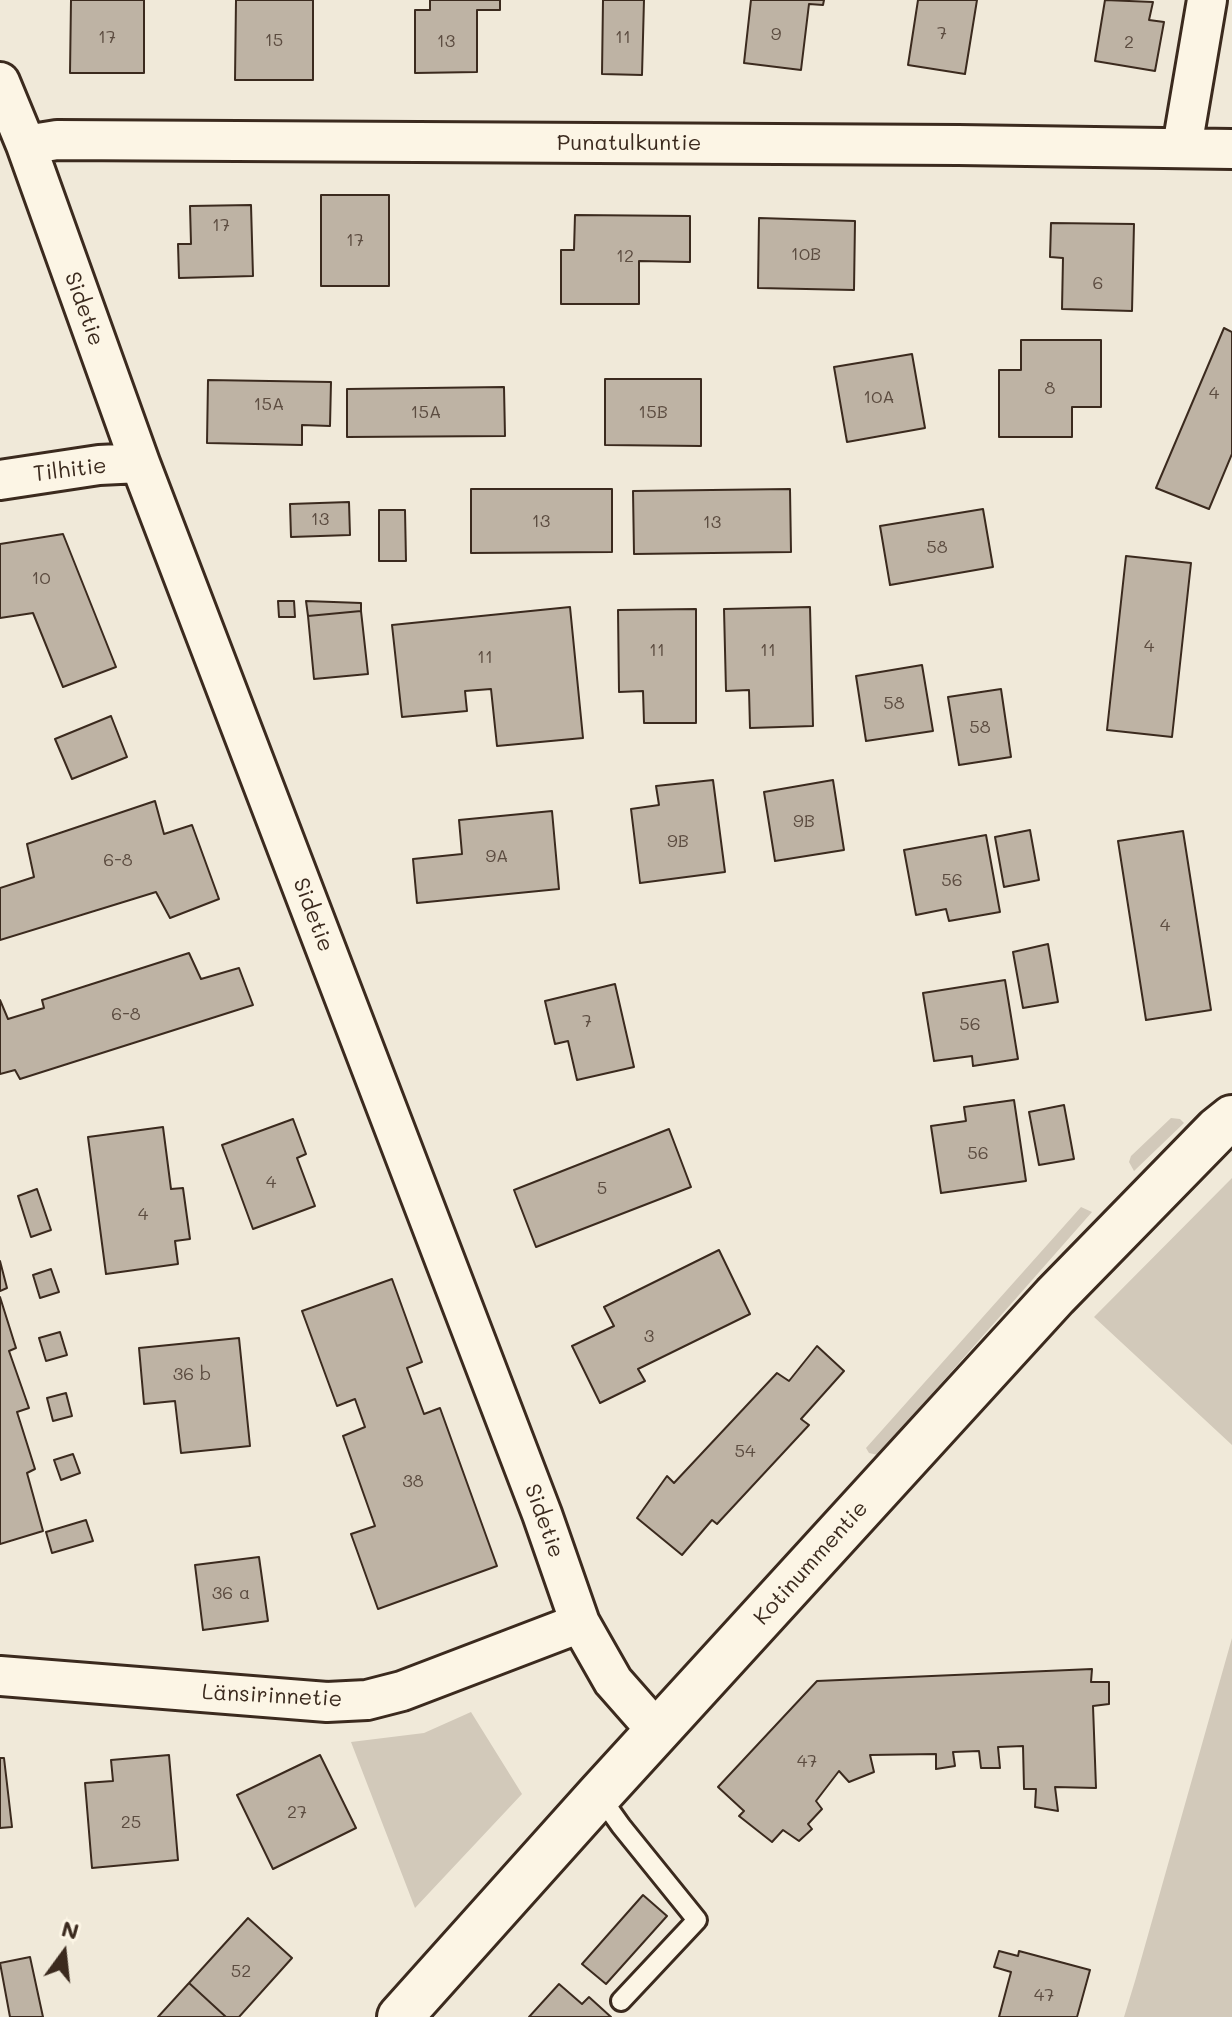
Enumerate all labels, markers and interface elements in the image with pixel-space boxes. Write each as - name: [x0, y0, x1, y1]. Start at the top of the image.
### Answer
- house number: 7: [937, 22, 947, 44]
- house number: 9: [771, 23, 781, 45]
- house number: 17: [98, 26, 116, 48]
- house number: 11: [615, 26, 631, 48]
- house number: 15: [265, 29, 283, 51]
- house number: 13: [437, 30, 455, 52]
- house number: 2: [1124, 31, 1134, 53]
- street label: Punatulkuntie: [557, 130, 701, 156]
- house number: 17: [212, 214, 230, 236]
- house number: 17: [346, 229, 364, 251]
- house number: 10B: [791, 243, 821, 265]
- house number: 12: [616, 245, 634, 267]
- street label: Sidetie: [58, 268, 110, 350]
- house number: 6: [1093, 272, 1103, 294]
- house number: 8: [1045, 377, 1055, 399]
- house number: 4: [1209, 382, 1219, 404]
- house number: 10A: [863, 386, 895, 408]
- house number: 15A: [254, 393, 284, 415]
- house number: 15A: [411, 401, 441, 423]
- house number: 15B: [638, 401, 668, 423]
- street label: Tilhitie: [32, 452, 108, 488]
- house number: 13: [311, 508, 329, 530]
- house number: 13: [532, 510, 550, 532]
- house number: 13: [703, 511, 721, 533]
- house number: 58: [926, 536, 948, 558]
- house number: 10: [31, 567, 51, 589]
- house number: 4: [1144, 635, 1154, 657]
- house number: 11: [649, 639, 665, 661]
- house number: 11: [760, 639, 776, 661]
- house number: 11: [477, 646, 493, 668]
- house number: 58: [883, 692, 905, 714]
- house number: 58: [969, 716, 991, 738]
- house number: 9B: [793, 810, 815, 832]
- house number: 9B: [667, 830, 689, 852]
- house number: 9A: [485, 845, 509, 867]
- house number: 6-8: [103, 849, 133, 871]
- house number: 56: [941, 869, 963, 891]
- street label: Sidetie: [287, 874, 339, 956]
- house number: 4: [1160, 914, 1170, 936]
- house number: 6-8: [111, 1003, 141, 1025]
- house number: 7: [582, 1010, 592, 1032]
- house number: 56: [959, 1013, 981, 1035]
- house number: 56: [967, 1142, 989, 1164]
- house number: 4: [266, 1171, 276, 1193]
- house number: 5: [597, 1177, 607, 1199]
- house number: 4: [138, 1203, 148, 1225]
- house number: 3: [644, 1325, 654, 1347]
- house number: 36 b: [173, 1363, 211, 1385]
- house number: 54: [734, 1440, 756, 1462]
- house number: 38: [402, 1470, 424, 1492]
- street label: Sidetie: [518, 1480, 570, 1562]
- street label: Kotinummentie: [748, 1495, 874, 1631]
- house number: 36 a: [212, 1582, 250, 1604]
- street label: Länsirinnetie: [201, 1679, 343, 1713]
- house number: 47: [797, 1750, 817, 1772]
- house number: 27: [287, 1801, 307, 1823]
- house number: 25: [121, 1811, 141, 1833]
- north arrow: [24, 1913, 104, 1993]
- text: N: [59, 1913, 82, 1946]
- house number: 52: [231, 1960, 251, 1982]
- house number: 47: [1034, 1984, 1054, 2006]

